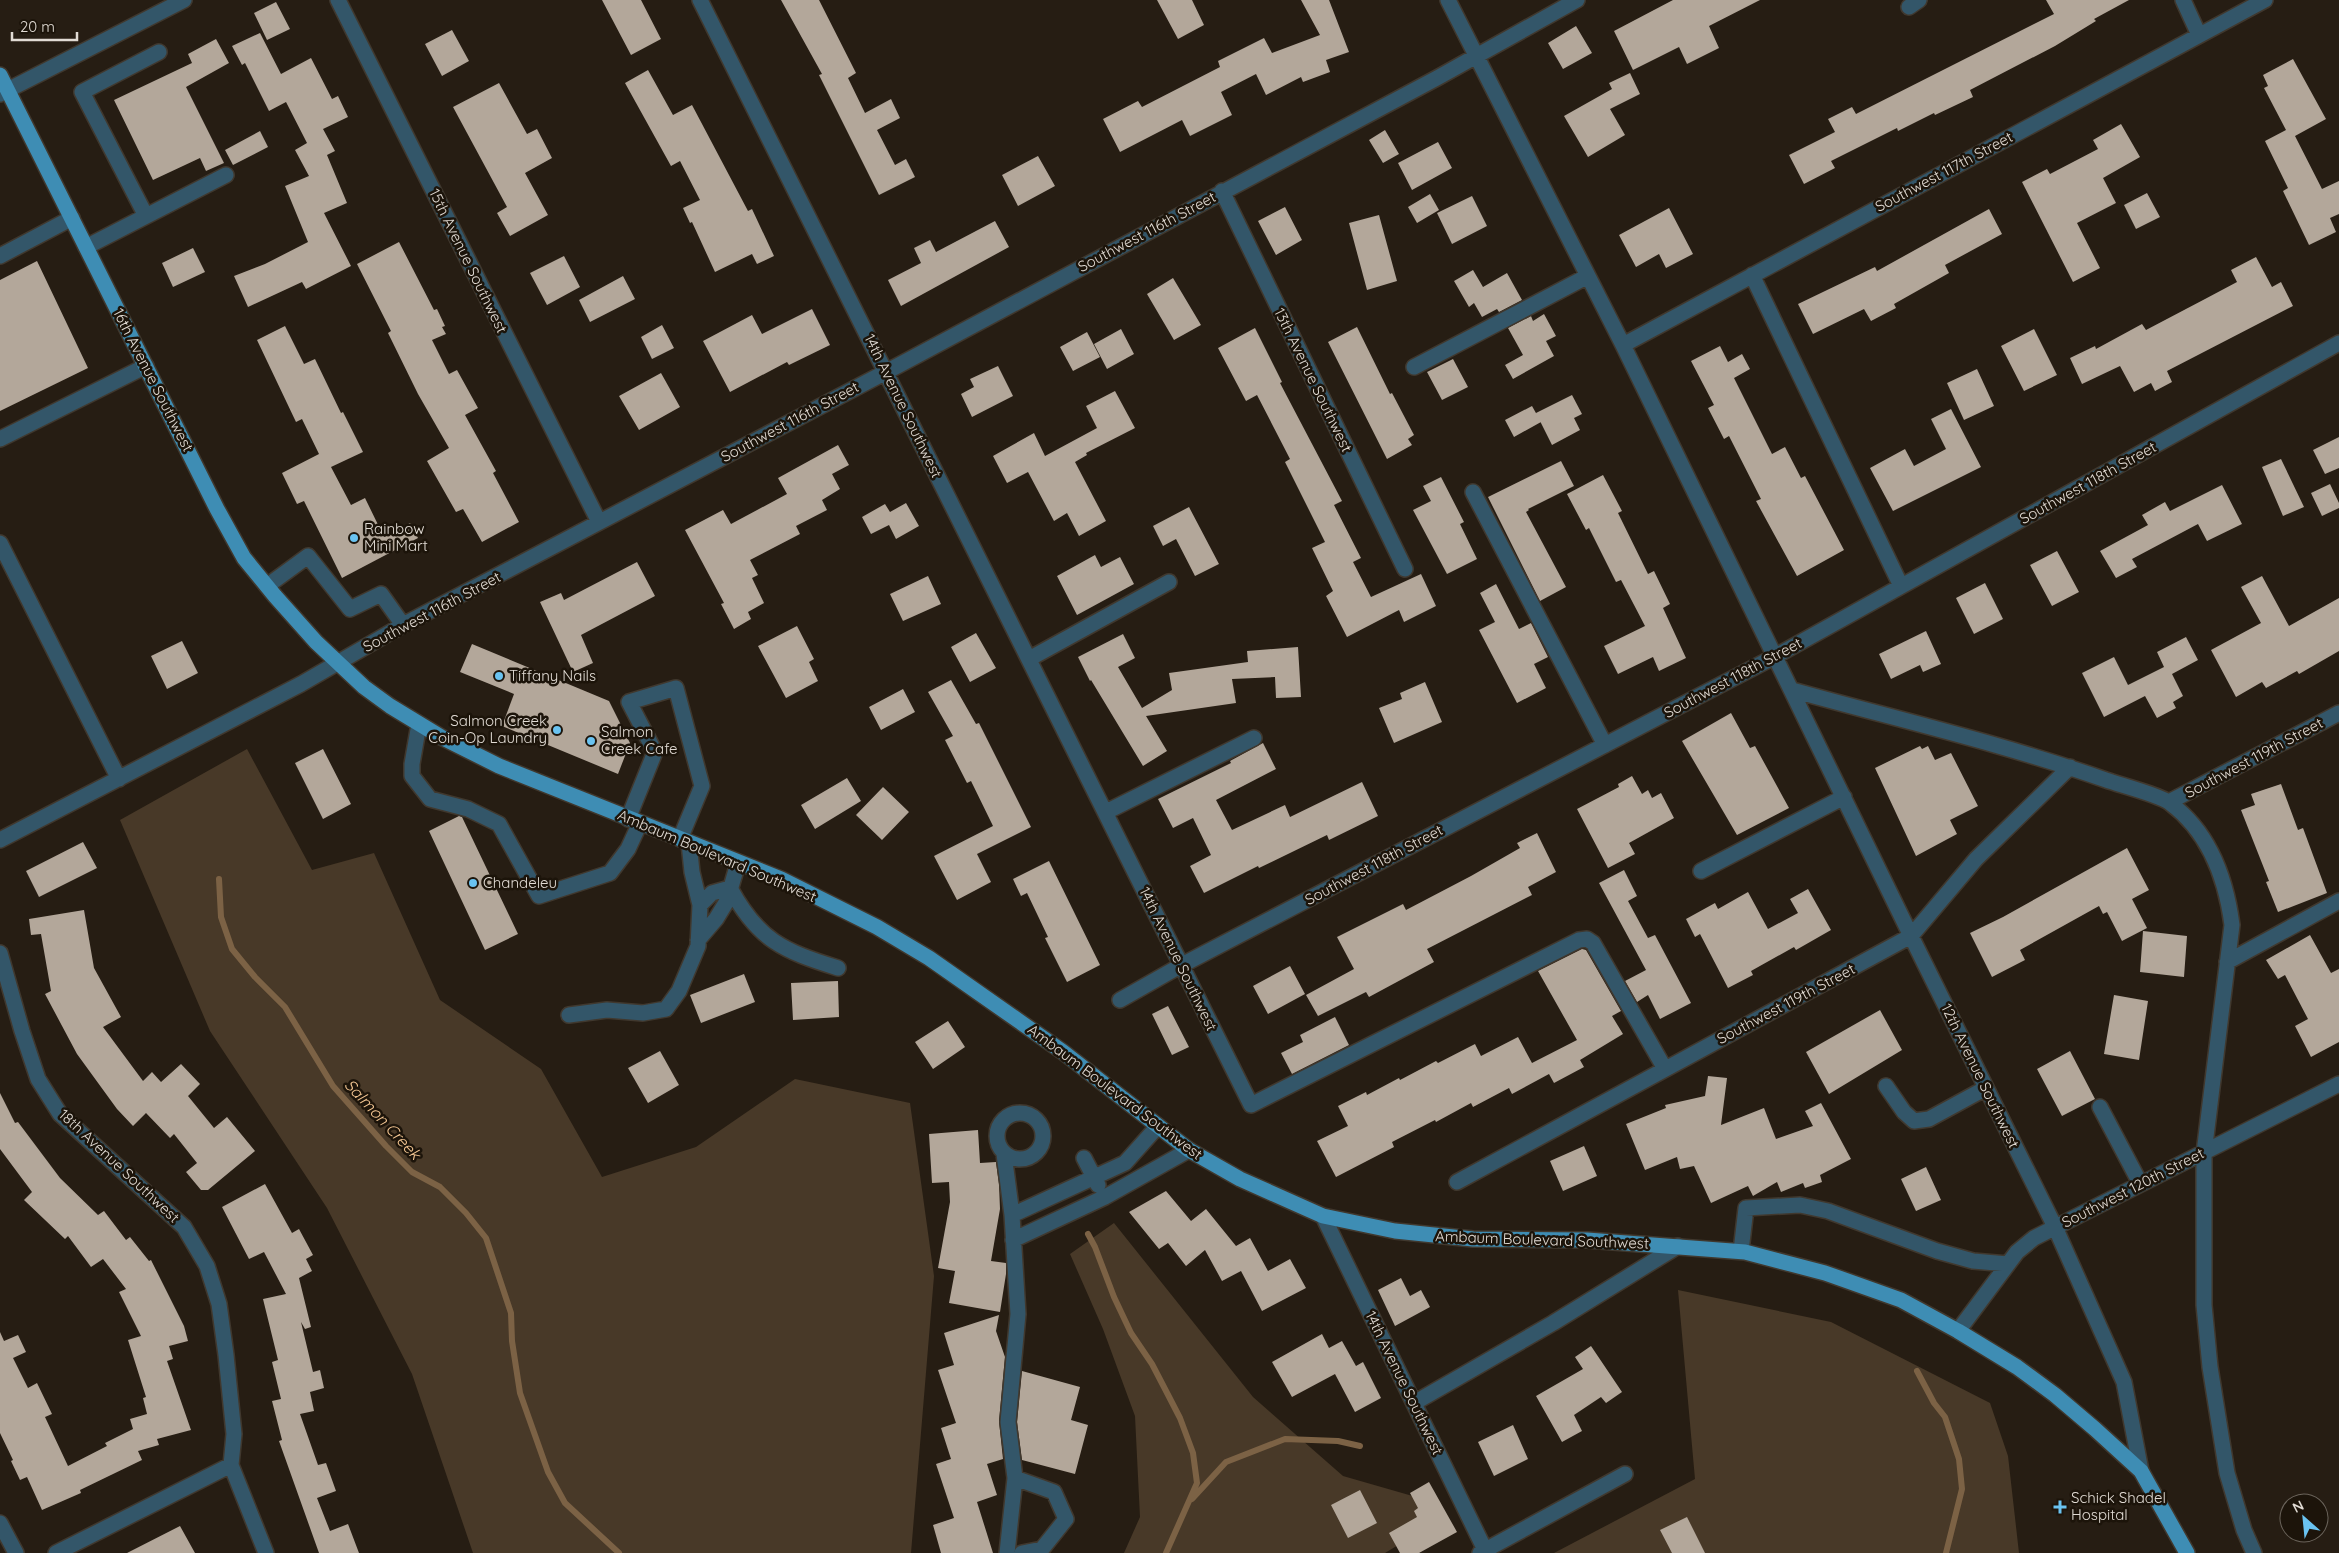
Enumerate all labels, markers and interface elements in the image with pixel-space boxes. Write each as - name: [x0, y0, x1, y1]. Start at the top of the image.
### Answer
- scale bar: [12, 10, 78, 42]
- text: 20 m: [20, 17, 55, 36]
- street label: Southwest 117th Street: [1872, 127, 2016, 216]
- street label: 15th Avenue Southwest: [425, 185, 512, 336]
- street label: Southwest 116th Street: [1075, 187, 1219, 276]
- street label: 16th Avenue Southwest: [109, 305, 198, 455]
- street label: 13th Avenue Southwest: [1270, 305, 1357, 455]
- street label: 14th Avenue Southwest: [860, 331, 947, 481]
- street label: Southwest 116th Street: [718, 377, 862, 466]
- street label: Southwest 118th Street: [2016, 437, 2159, 528]
- place label: Rainbow Mini Mart: [364, 519, 428, 555]
- marker: Rainbow Mini Mart: [348, 532, 360, 544]
- street label: Southwest 116th Street: [360, 567, 504, 656]
- street label: Southwest 118th Street: [1661, 633, 1805, 722]
- place label: Tiffany Nails: [509, 666, 596, 685]
- marker: Tiffany Nails: [493, 670, 505, 682]
- place label: Salmon Creek Coin-Op Laundry: [428, 711, 547, 747]
- street label: Southwest 119th Street: [2181, 713, 2326, 802]
- place label: Salmon Creek Cafe: [601, 722, 678, 758]
- marker: Salmon Creek Coin-Op Laundry: [551, 724, 563, 736]
- marker: Salmon Creek Cafe: [585, 735, 597, 747]
- street label: Ambaum Boulevard Southwest: [615, 805, 819, 906]
- street label: Southwest 118th Street: [1302, 820, 1446, 909]
- place label: Chandeleu: [483, 873, 557, 892]
- marker: Chandeleu: [467, 877, 479, 889]
- street label: 14th Avenue Southwest: [1135, 884, 1222, 1034]
- street label: Southwest 119th Street: [1713, 959, 1858, 1048]
- street label: 12th Avenue Southwest: [1937, 1000, 2024, 1151]
- street label: Ambaum Boulevard Southwest: [1024, 1020, 1206, 1164]
- water label: Salmon Creek: [341, 1074, 426, 1165]
- street label: 18th Avenue Southwest: [55, 1105, 184, 1227]
- street label: Southwest 120th Street: [2058, 1143, 2207, 1232]
- street label: Ambaum Boulevard Southwest: [1435, 1226, 1649, 1253]
- street label: 14th Avenue Southwest: [1361, 1308, 1448, 1458]
- place label: Schick Shadel Hospital: [2071, 1488, 2166, 1524]
- north arrow: [2279, 1493, 2329, 1543]
- text: N: [2289, 1496, 2307, 1517]
- marker: Schick Shadel Hospital: [2053, 1500, 2067, 1514]

